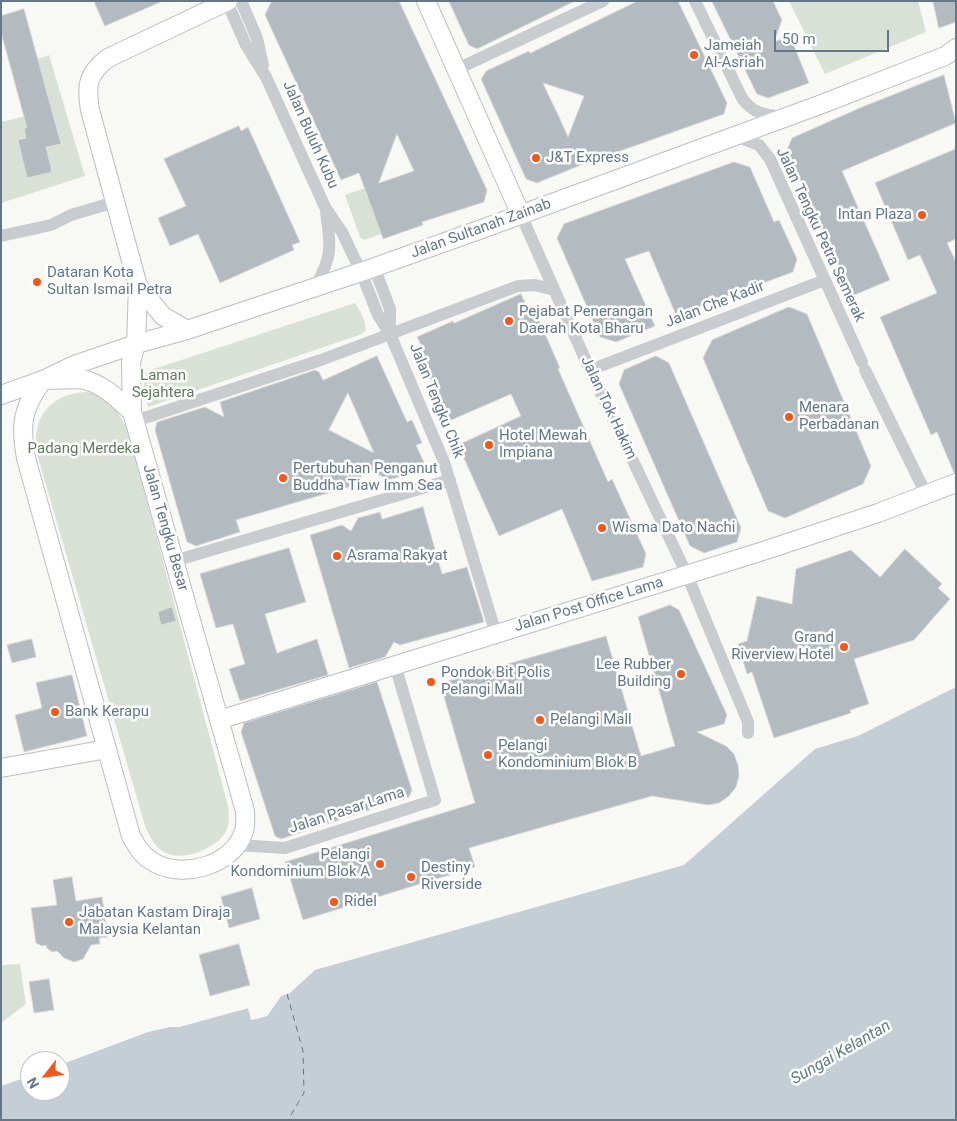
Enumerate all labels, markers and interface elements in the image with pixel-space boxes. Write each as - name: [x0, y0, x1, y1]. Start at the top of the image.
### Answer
- scale bar: [777, 20, 892, 52]
- text: 50 m: [782, 30, 816, 48]
- place label: Jameiah Al-Asriah: [704, 37, 764, 72]
- marker: Jameiah Al-Asriah: [688, 49, 700, 61]
- street label: Jalan Buluh Kubu: [278, 78, 342, 192]
- street label: Jalan Tengku Petra Semerak: [772, 145, 868, 325]
- place label: J&T Express: [546, 149, 629, 167]
- marker: J&T Express: [530, 152, 542, 164]
- street label: Jalan Sultanah Zainab: [408, 195, 554, 263]
- place label: Intan Plaza: [838, 206, 912, 224]
- marker: Intan Plaza: [916, 209, 928, 221]
- place label: Dataran Kota Sultan Ismail Petra: [47, 264, 172, 299]
- marker: Dataran Kota Sultan Ismail Petra: [31, 276, 43, 288]
- street label: Jalan Che Kadir: [663, 278, 767, 332]
- place label: Pejabat Penerangan Daerah Kota Bharu: [519, 303, 653, 338]
- marker: Pejabat Penerangan Daerah Kota Bharu: [503, 315, 515, 327]
- street label: Jalan Tengku Chik: [405, 341, 467, 461]
- street label: Jalan Tok Hakim: [576, 354, 640, 462]
- park label: Laman Sejahtera: [132, 367, 194, 402]
- place label: Menara Perbadanan: [799, 399, 879, 434]
- marker: Menara Perbadanan: [783, 411, 795, 423]
- place label: Hotel Mewah Impiana: [499, 427, 587, 462]
- marker: Hotel Mewah Impiana: [483, 439, 495, 451]
- park label: Padang Merdeka: [28, 440, 140, 458]
- place label: Pertubuhan Penganut Buddha Tiaw Imm Sea: [293, 460, 443, 495]
- street label: Jalan Tengku Besar: [138, 463, 192, 593]
- marker: Pertubuhan Penganut Buddha Tiaw Imm Sea: [277, 472, 289, 484]
- place label: Wisma Dato Nachi: [612, 519, 735, 537]
- marker: Wisma Dato Nachi: [596, 522, 608, 534]
- place label: Asrama Rakyat: [347, 547, 448, 565]
- marker: Asrama Rakyat: [331, 550, 343, 562]
- street label: Jalan Post Office Lama: [512, 574, 666, 636]
- place label: Grand Riverview Hotel: [731, 629, 834, 664]
- marker: Grand Riverview Hotel: [838, 641, 850, 653]
- place label: Lee Rubber Building: [596, 656, 671, 691]
- place label: Pondok Bit Polis Pelangi Mall: [441, 664, 550, 699]
- marker: Lee Rubber Building: [675, 668, 687, 680]
- marker: Pondok Bit Polis Pelangi Mall: [425, 676, 437, 688]
- place label: Bank Kerapu: [65, 703, 149, 721]
- marker: Bank Kerapu: [49, 706, 61, 718]
- place label: Pelangi Mall: [550, 711, 632, 729]
- marker: Pelangi Mall: [534, 714, 546, 726]
- place label: Pelangi Kondominium Blok B: [498, 737, 637, 772]
- marker: Pelangi Kondominium Blok B: [482, 749, 494, 761]
- street label: Jalan Pasar Lama: [287, 784, 407, 838]
- place label: Pelangi Kondominium Blok A: [230, 846, 370, 881]
- marker: Pelangi Kondominium Blok A: [374, 858, 386, 870]
- place label: Destiny Riverside: [421, 859, 482, 894]
- marker: Destiny Riverside: [405, 871, 417, 883]
- place label: Ridel: [344, 893, 377, 911]
- marker: Ridel: [328, 896, 340, 908]
- place label: Jabatan Kastam Diraja Malaysia Kelantan: [79, 904, 231, 939]
- marker: Jabatan Kastam Diraja Malaysia Kelantan: [63, 916, 75, 928]
- water label: Sungai Kelantan: [788, 1017, 894, 1089]
- north arrow: [20, 1051, 70, 1101]
- text: N: [23, 1075, 42, 1091]

